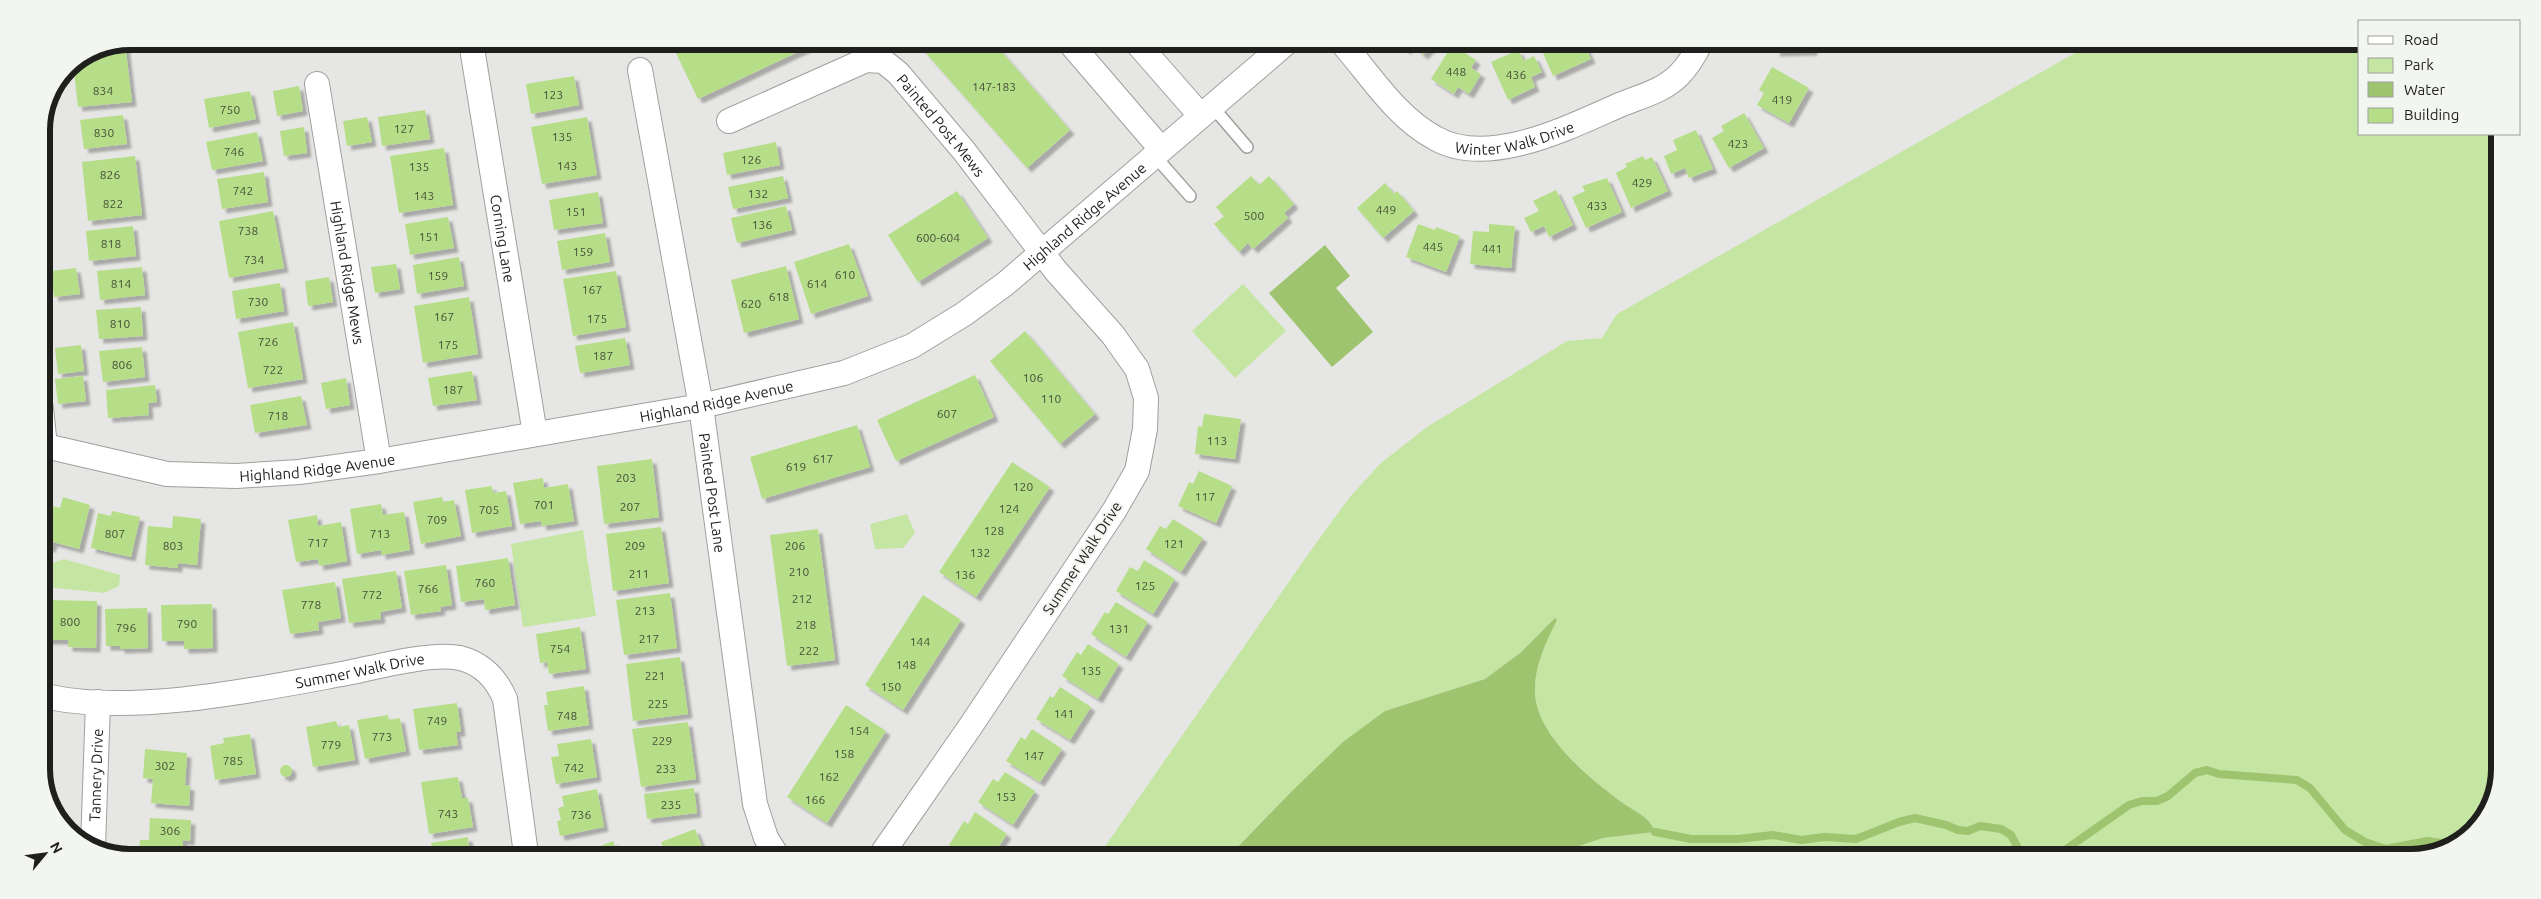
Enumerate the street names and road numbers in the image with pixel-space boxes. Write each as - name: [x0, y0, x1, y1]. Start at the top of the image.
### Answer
- street label: Painted Post Mews: [894, 70, 989, 180]
- street label: Winter Walk Drive: [1454, 117, 1576, 157]
- street label: Highland Ridge Avenue: [1019, 159, 1149, 273]
- street label: Corning Lane: [488, 193, 519, 284]
- street label: Highland Ridge Mews: [328, 199, 368, 346]
- street label: Highland Ridge Avenue: [638, 376, 795, 425]
- street label: Painted Post Lane: [696, 432, 729, 554]
- street label: Highland Ridge Avenue: [239, 450, 396, 484]
- street label: Summer Walk Drive: [1039, 498, 1125, 618]
- street label: Summer Walk Drive: [294, 649, 426, 691]
- street label: Tannery Drive: [85, 728, 106, 822]

